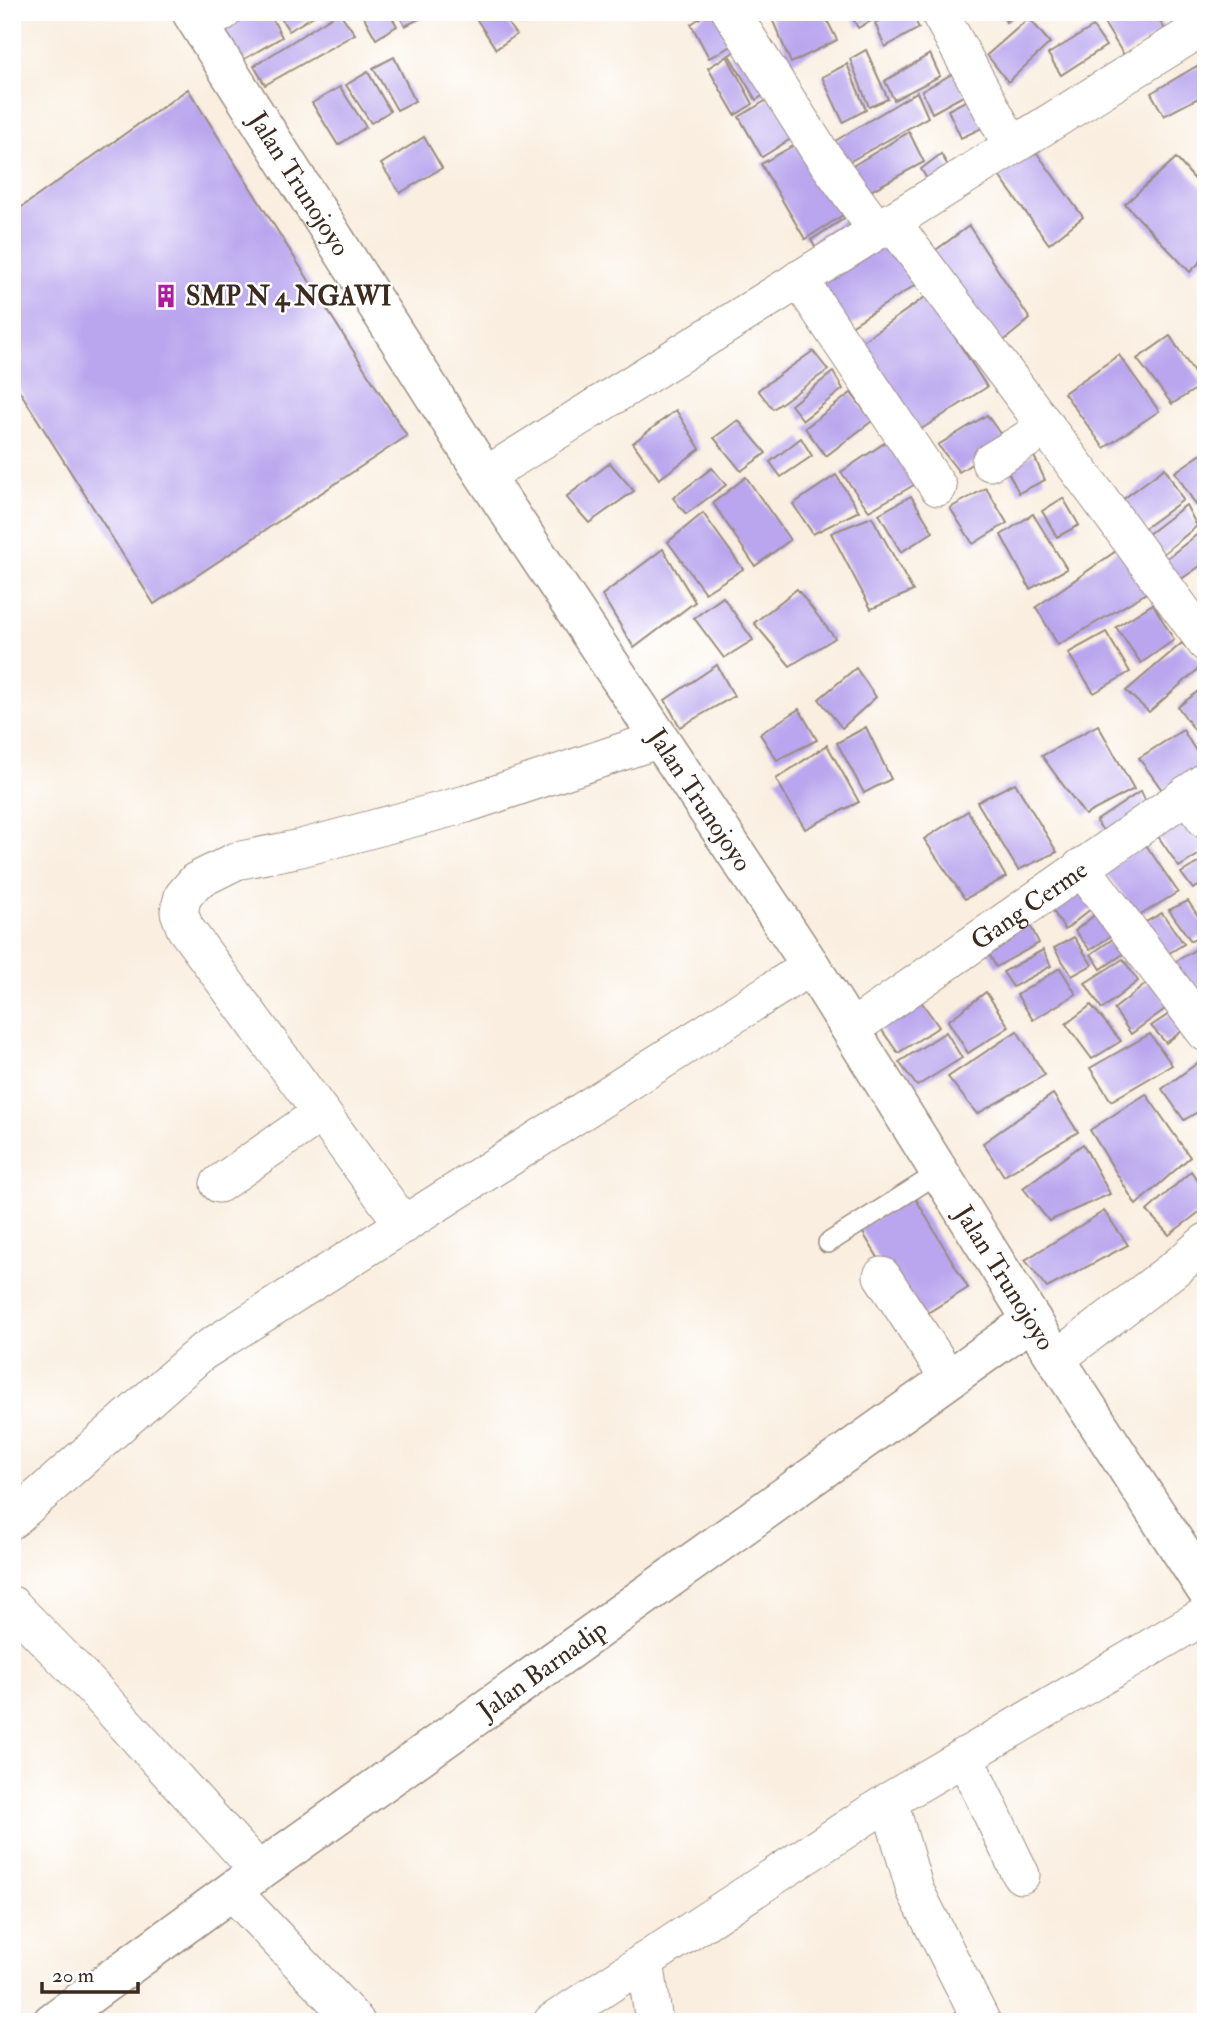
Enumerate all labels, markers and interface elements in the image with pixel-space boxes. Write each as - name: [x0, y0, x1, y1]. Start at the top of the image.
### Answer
- street label: Jalan Trunojoyo: [241, 105, 356, 262]
- place label: SMP N 4 NGAWI: [186, 281, 391, 313]
- building icon: SMP N 4 NGAWI: [152, 282, 180, 310]
- street label: Jalan Trunojoyo: [640, 722, 758, 878]
- street label: Gang Cerme: [965, 854, 1094, 957]
- street label: Jalan Trunojoyo: [947, 1199, 1062, 1356]
- street label: Jalan Barnadip: [471, 1613, 614, 1727]
- scale bar: [42, 1950, 138, 1994]
- text: 20 m: [52, 1962, 94, 1989]

